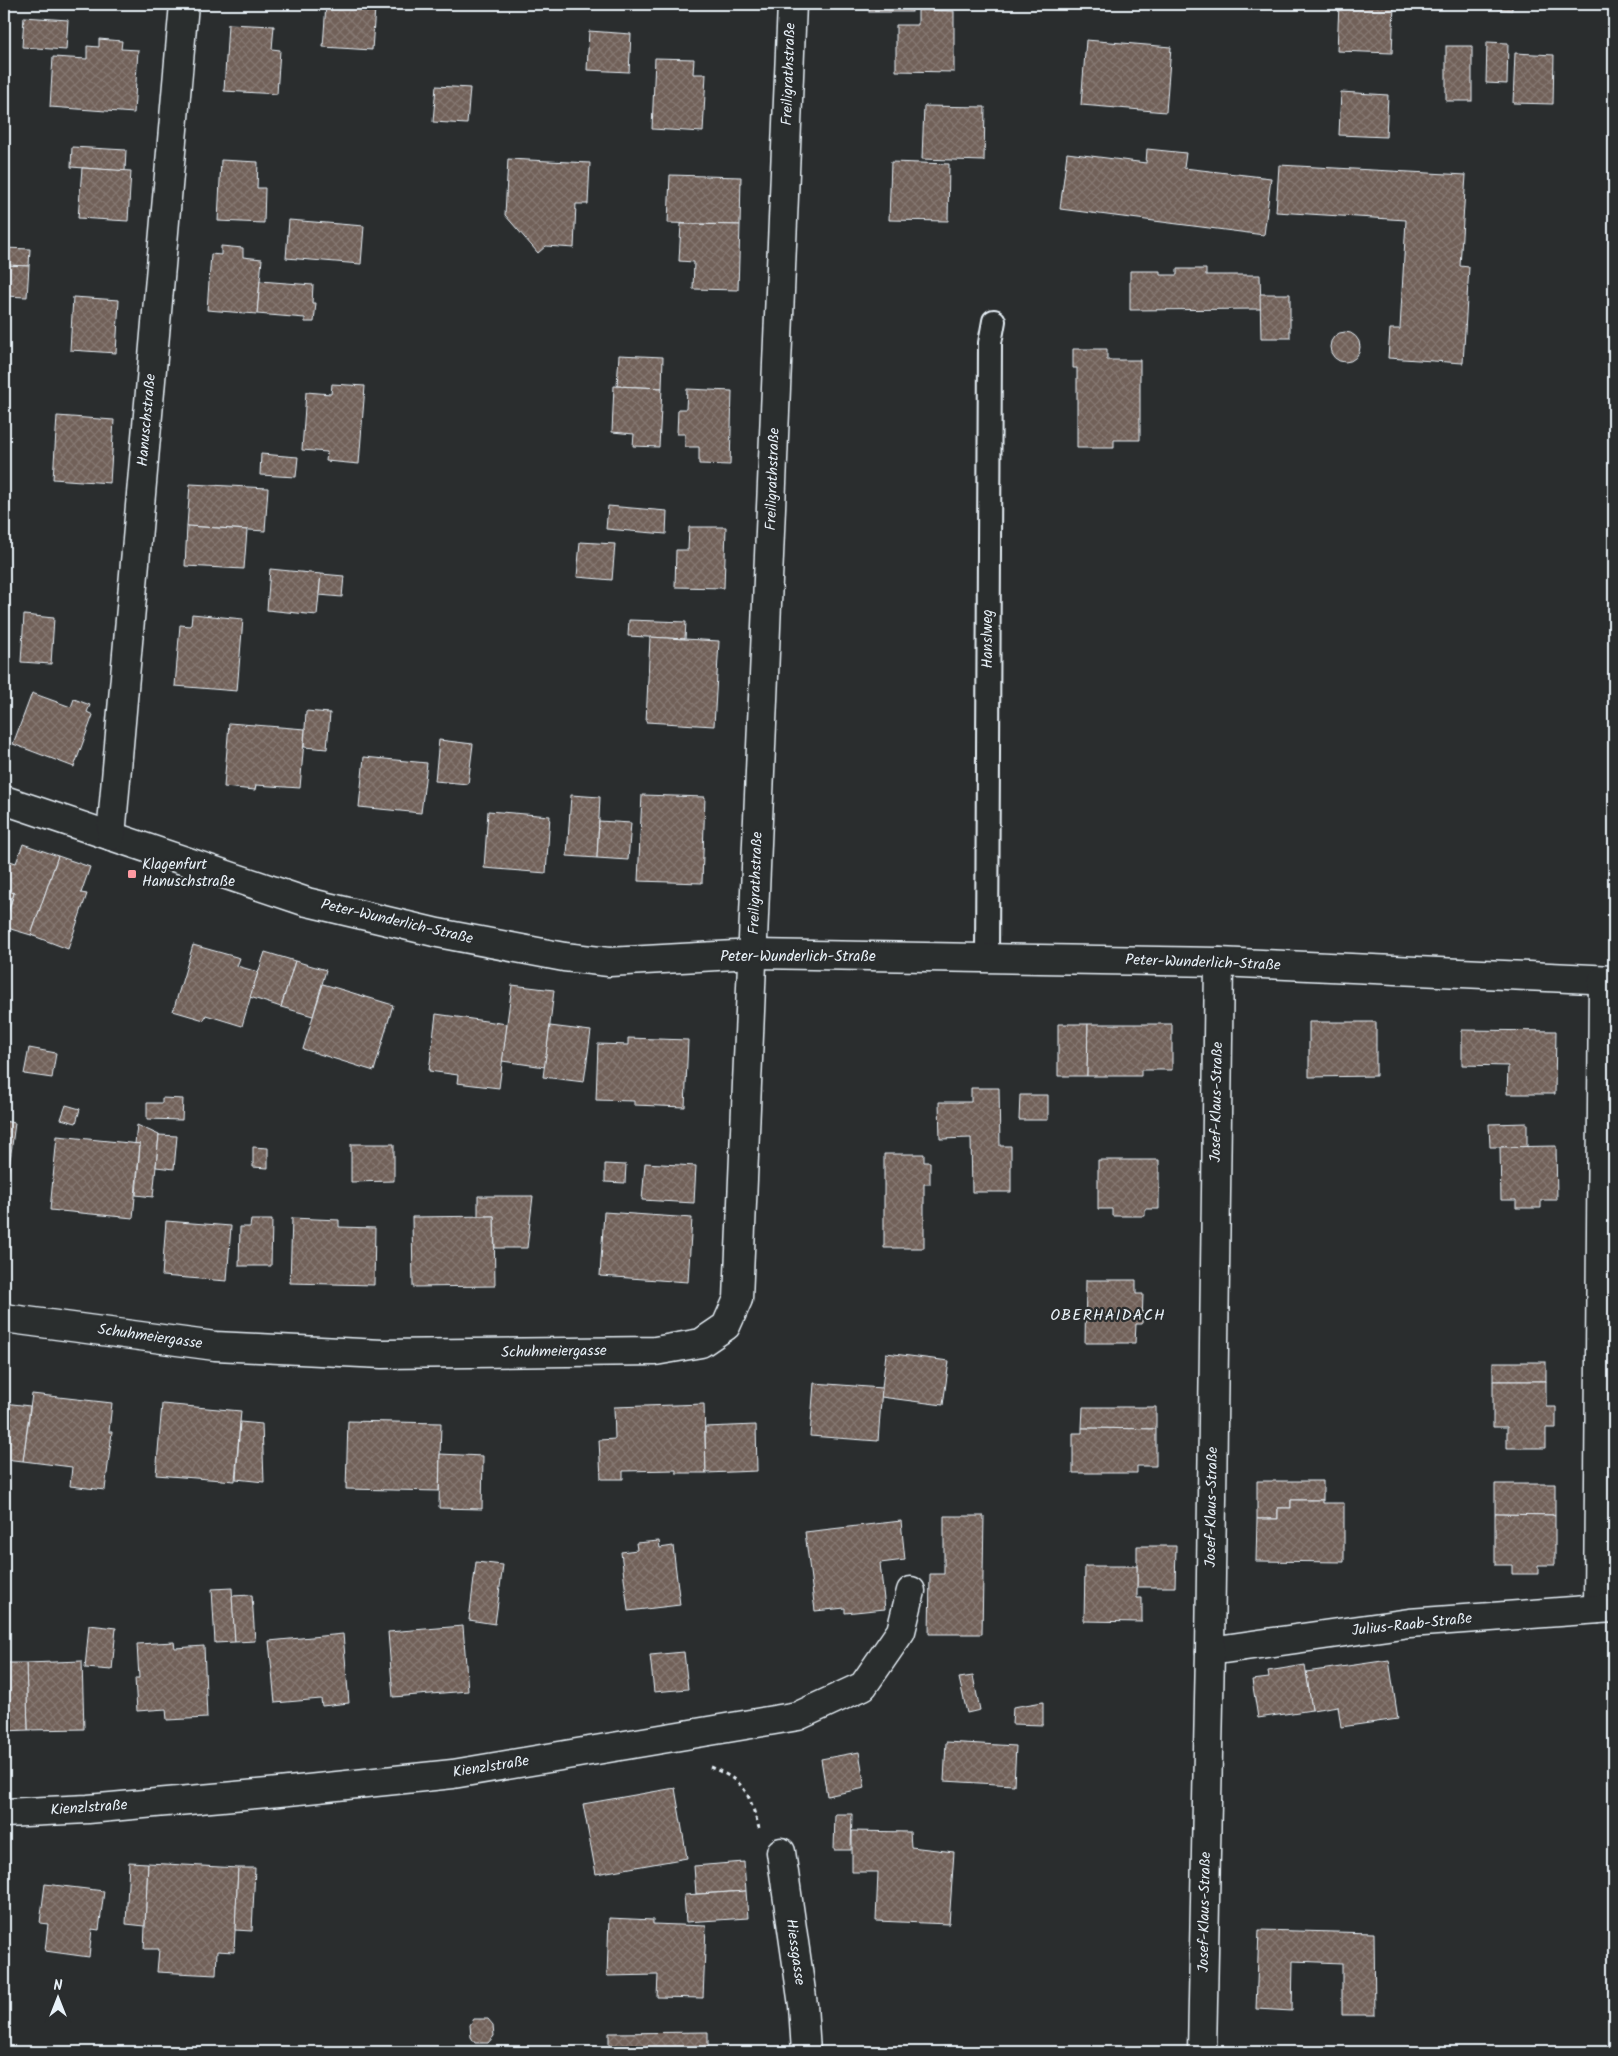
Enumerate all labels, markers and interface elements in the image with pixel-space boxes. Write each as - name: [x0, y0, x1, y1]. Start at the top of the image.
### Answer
- street label: Freiligrathstraße: [775, 22, 803, 126]
- street label: Hanuschstraße: [131, 372, 163, 467]
- street label: Freiligrathstraße: [759, 427, 787, 531]
- street label: Hanslweg: [976, 609, 1000, 669]
- street label: Freiligrathstraße: [742, 831, 770, 935]
- place label: Klagenfurt Hanuschstraße: [142, 853, 235, 894]
- marker: Klagenfurt Hanuschstraße: [126, 868, 138, 880]
- street label: Peter-Wunderlich-Straße: [318, 893, 476, 951]
- street label: Peter-Wunderlich-Straße: [720, 945, 876, 969]
- street label: Peter-Wunderlich-Straße: [1125, 948, 1281, 978]
- street label: Josef-Klaus-Straße: [1204, 1041, 1230, 1163]
- district label: OBERHAIDACH: [1050, 1303, 1166, 1328]
- street label: Schuhmeiergasse: [96, 1318, 204, 1356]
- street label: Schuhmeiergasse: [501, 1339, 607, 1365]
- street label: Josef-Klaus-Straße: [1199, 1446, 1225, 1568]
- street label: Julius-Raab-Straße: [1351, 1607, 1474, 1643]
- street label: Kienzlstraße: [451, 1749, 531, 1785]
- street label: Kienzlstraße: [50, 1793, 129, 1823]
- street label: Josef-Klaus-Straße: [1192, 1851, 1218, 1973]
- street label: Hiessgasse: [778, 1917, 812, 1987]
- north arrow: [32, 1974, 82, 2024]
- text: N: [54, 1975, 63, 1997]

